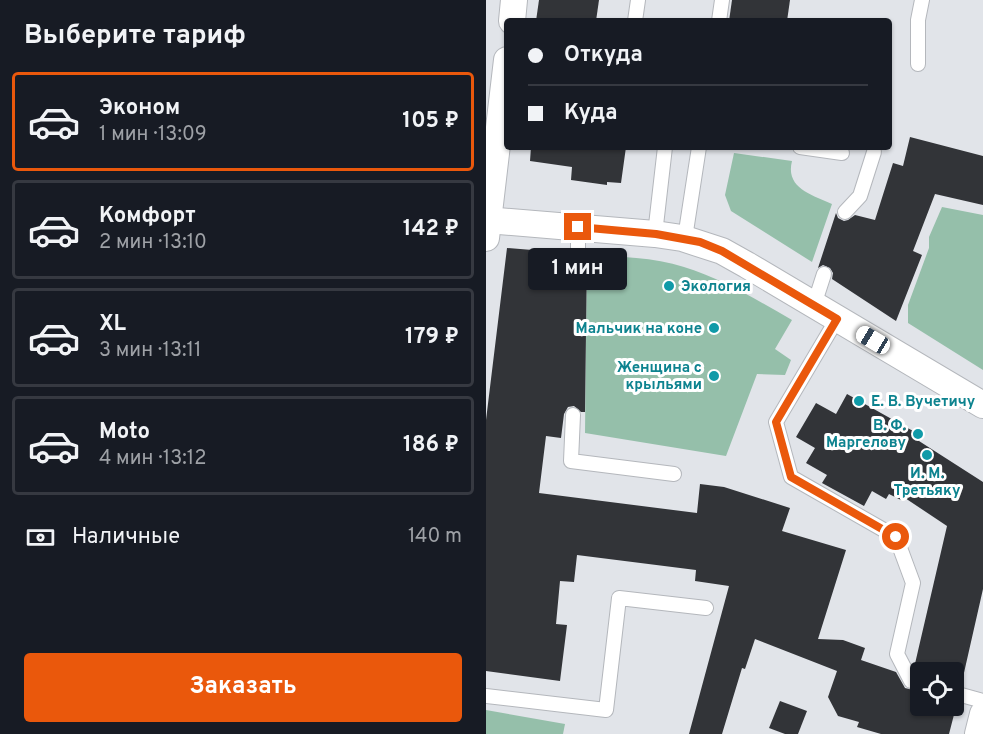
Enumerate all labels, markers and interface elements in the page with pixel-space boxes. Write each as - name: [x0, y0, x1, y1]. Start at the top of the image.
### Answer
- text: Выберите тариф: [24, 19, 246, 53]
- text: Откуда: [564, 42, 643, 69]
- icon: car: [27, 95, 81, 149]
- text: Эконом: [99, 95, 180, 122]
- text: Куда: [564, 100, 618, 127]
- text: 105 ₽: [402, 108, 459, 135]
- text: 1 мин · 13:09: [99, 122, 207, 148]
- icon: car: [27, 203, 81, 257]
- text: Комфорт: [99, 203, 196, 230]
- route end: [564, 213, 591, 240]
- text: 142 ₽: [403, 216, 459, 243]
- text: 2 мин · 13:10: [99, 230, 207, 256]
- callout: 1 мин: [528, 248, 628, 290]
- text: 1 мин: [552, 256, 603, 282]
- place label: Экология: [681, 278, 751, 297]
- marker: Экология: [662, 279, 676, 293]
- icon: car: [27, 311, 81, 365]
- text: XL: [99, 311, 126, 338]
- place label: Мальчик на коне: [576, 320, 702, 339]
- marker: Мальчик на коне: [707, 321, 721, 335]
- car: [853, 323, 893, 357]
- text: 179 ₽: [405, 324, 459, 351]
- text: 3 мин · 13:11: [99, 338, 201, 364]
- place label: Женщина с крыльями: [617, 359, 702, 395]
- marker: Женщина с крыльями: [707, 369, 721, 383]
- place label: Е. В. Вучетичу: [871, 393, 976, 412]
- marker: Е. В. Вучетичу: [852, 394, 866, 408]
- place label: В. Ф. Маргелову: [826, 417, 906, 453]
- icon: car: [27, 419, 81, 473]
- text: Moto: [99, 419, 150, 446]
- marker: В. Ф. Маргелову: [911, 427, 925, 441]
- text: 186 ₽: [403, 432, 459, 459]
- text: 4 мин · 13:12: [99, 446, 207, 472]
- marker: И. М. Третьяку: [920, 448, 934, 462]
- place label: И. М. Третьяку: [894, 465, 961, 501]
- icon: cash: [24, 521, 57, 554]
- route start: [882, 523, 909, 550]
- text: Наличные: [72, 524, 180, 551]
- text: 140 m: [408, 524, 462, 550]
- button: Заказать: [24, 653, 462, 722]
- map controls: [910, 662, 964, 716]
- button: locate: [910, 662, 964, 716]

